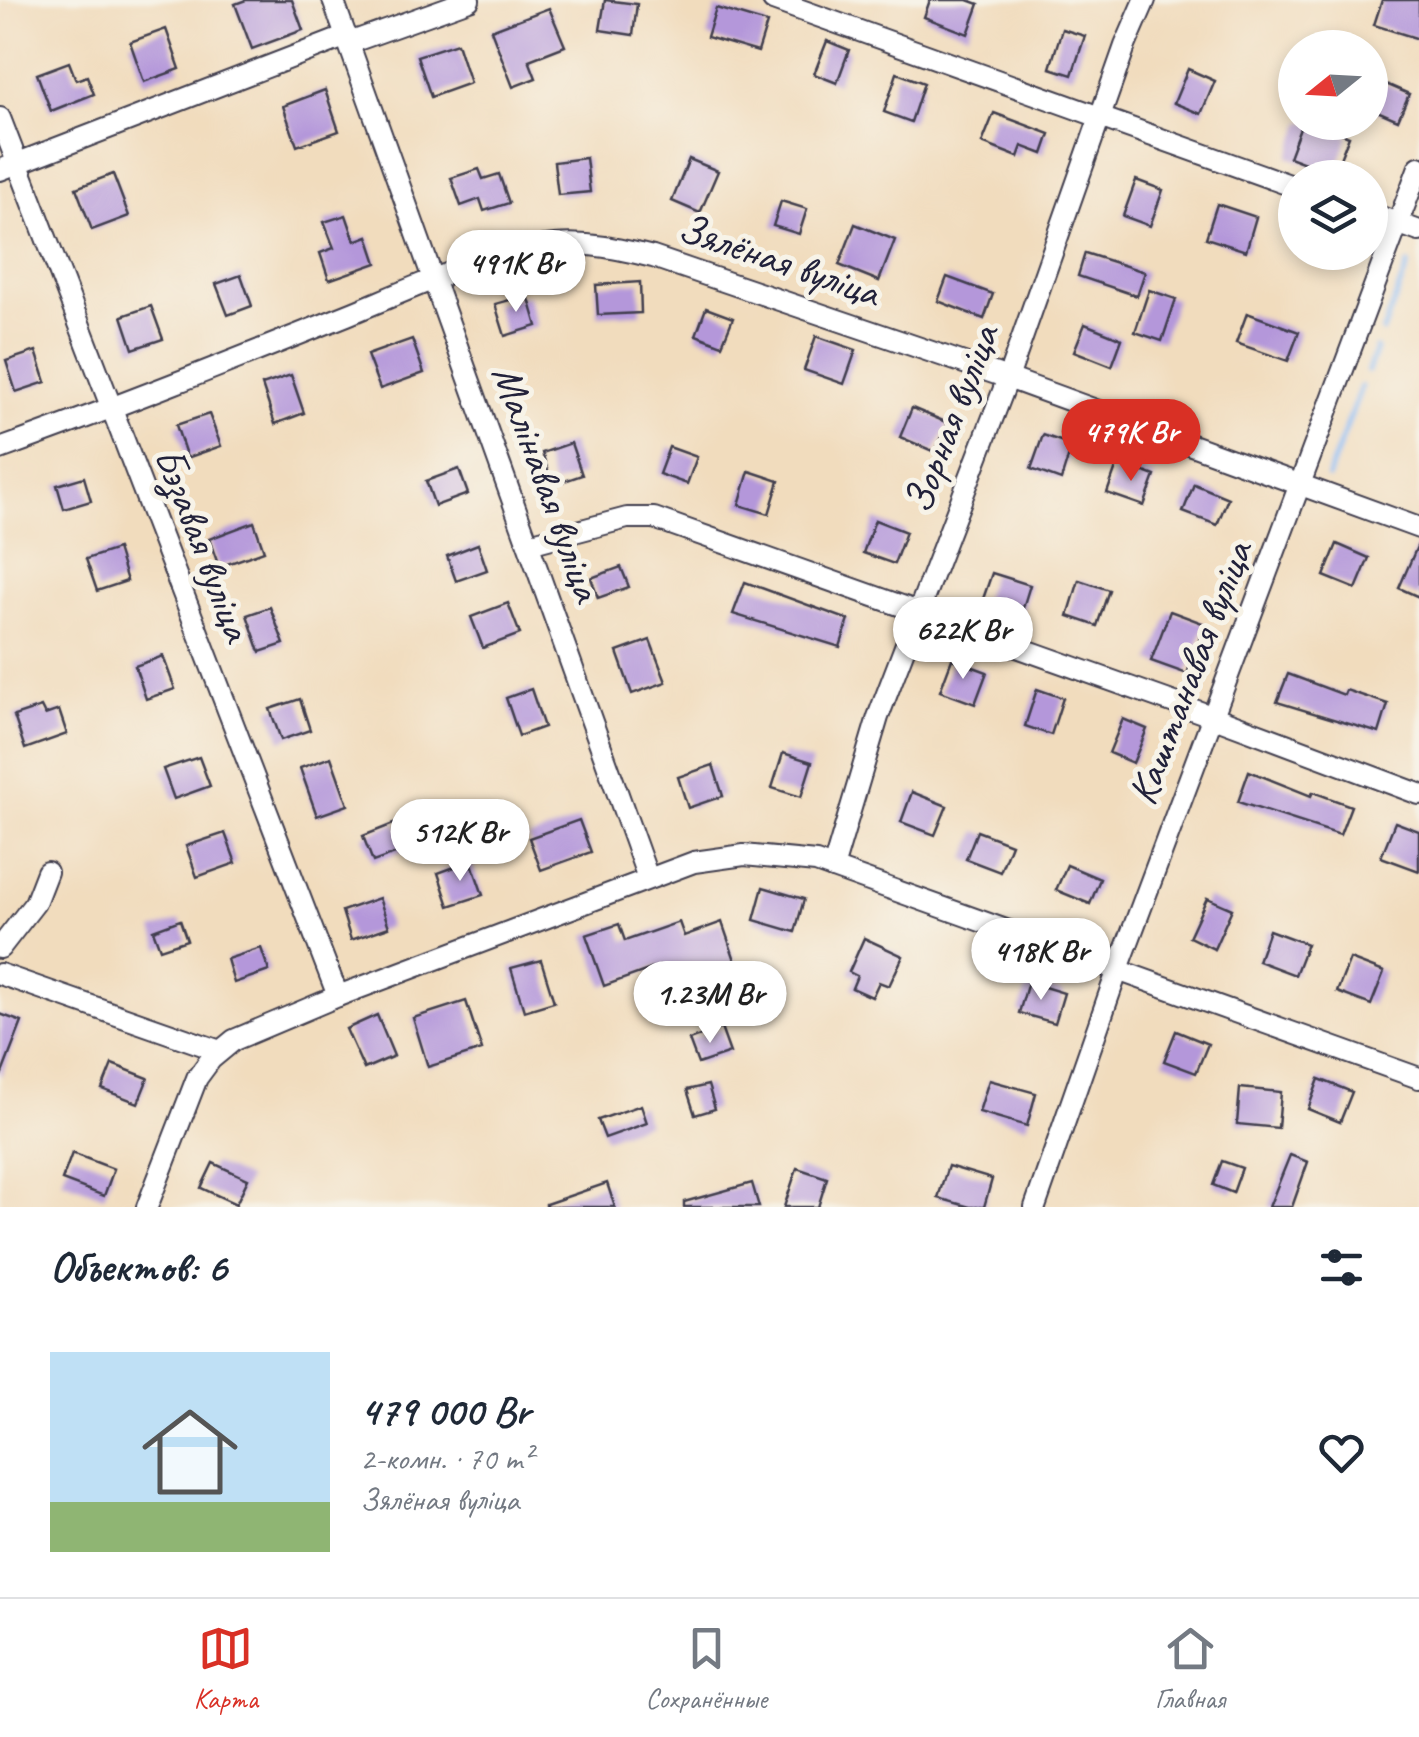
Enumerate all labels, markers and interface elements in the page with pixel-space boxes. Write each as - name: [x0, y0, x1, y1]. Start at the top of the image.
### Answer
- north arrow: [1278, 30, 1388, 140]
- map controls: [1278, 30, 1388, 270]
- button: layers: [1278, 160, 1388, 270]
- street label: Зялёная вуліца: [672, 201, 889, 320]
- pin: 491K Br: [424, 230, 608, 315]
- text: 491K Br: [468, 242, 564, 283]
- street label: Зорная вуліца: [891, 315, 1012, 520]
- street label: Малінавая вуліца: [480, 358, 615, 611]
- pin: 479K Br: [1039, 399, 1223, 484]
- text: 479K Br: [1084, 411, 1178, 452]
- street label: Бэзавая вуліца: [142, 440, 265, 651]
- street label: Каштанавая вуліца: [1116, 532, 1265, 812]
- pin: 622K Br: [871, 597, 1055, 682]
- text: 622K Br: [915, 609, 1011, 650]
- pin: 512K Br: [368, 799, 552, 884]
- text: 512K Br: [413, 811, 507, 852]
- pin: 418K Br: [949, 918, 1133, 1003]
- text: 418K Br: [993, 930, 1089, 971]
- pin: 1.23M Br: [607, 961, 813, 1046]
- text: 1.23M Br: [656, 973, 764, 1014]
- icon: filters: [1314, 1240, 1369, 1295]
- text: Объектов: 6: [50, 1241, 227, 1294]
- text: 479 000 Br: [360, 1385, 530, 1438]
- icon: home: [130, 1392, 250, 1512]
- icon: heart: [1314, 1425, 1369, 1480]
- text: 2-комн. · 70 m²: [360, 1438, 532, 1479]
- text: Зялёная вуліца: [360, 1479, 519, 1520]
- tab: Карта: [194, 1621, 258, 1716]
- tab: Сохранённые: [646, 1621, 767, 1716]
- tab: Главная: [1155, 1621, 1225, 1716]

